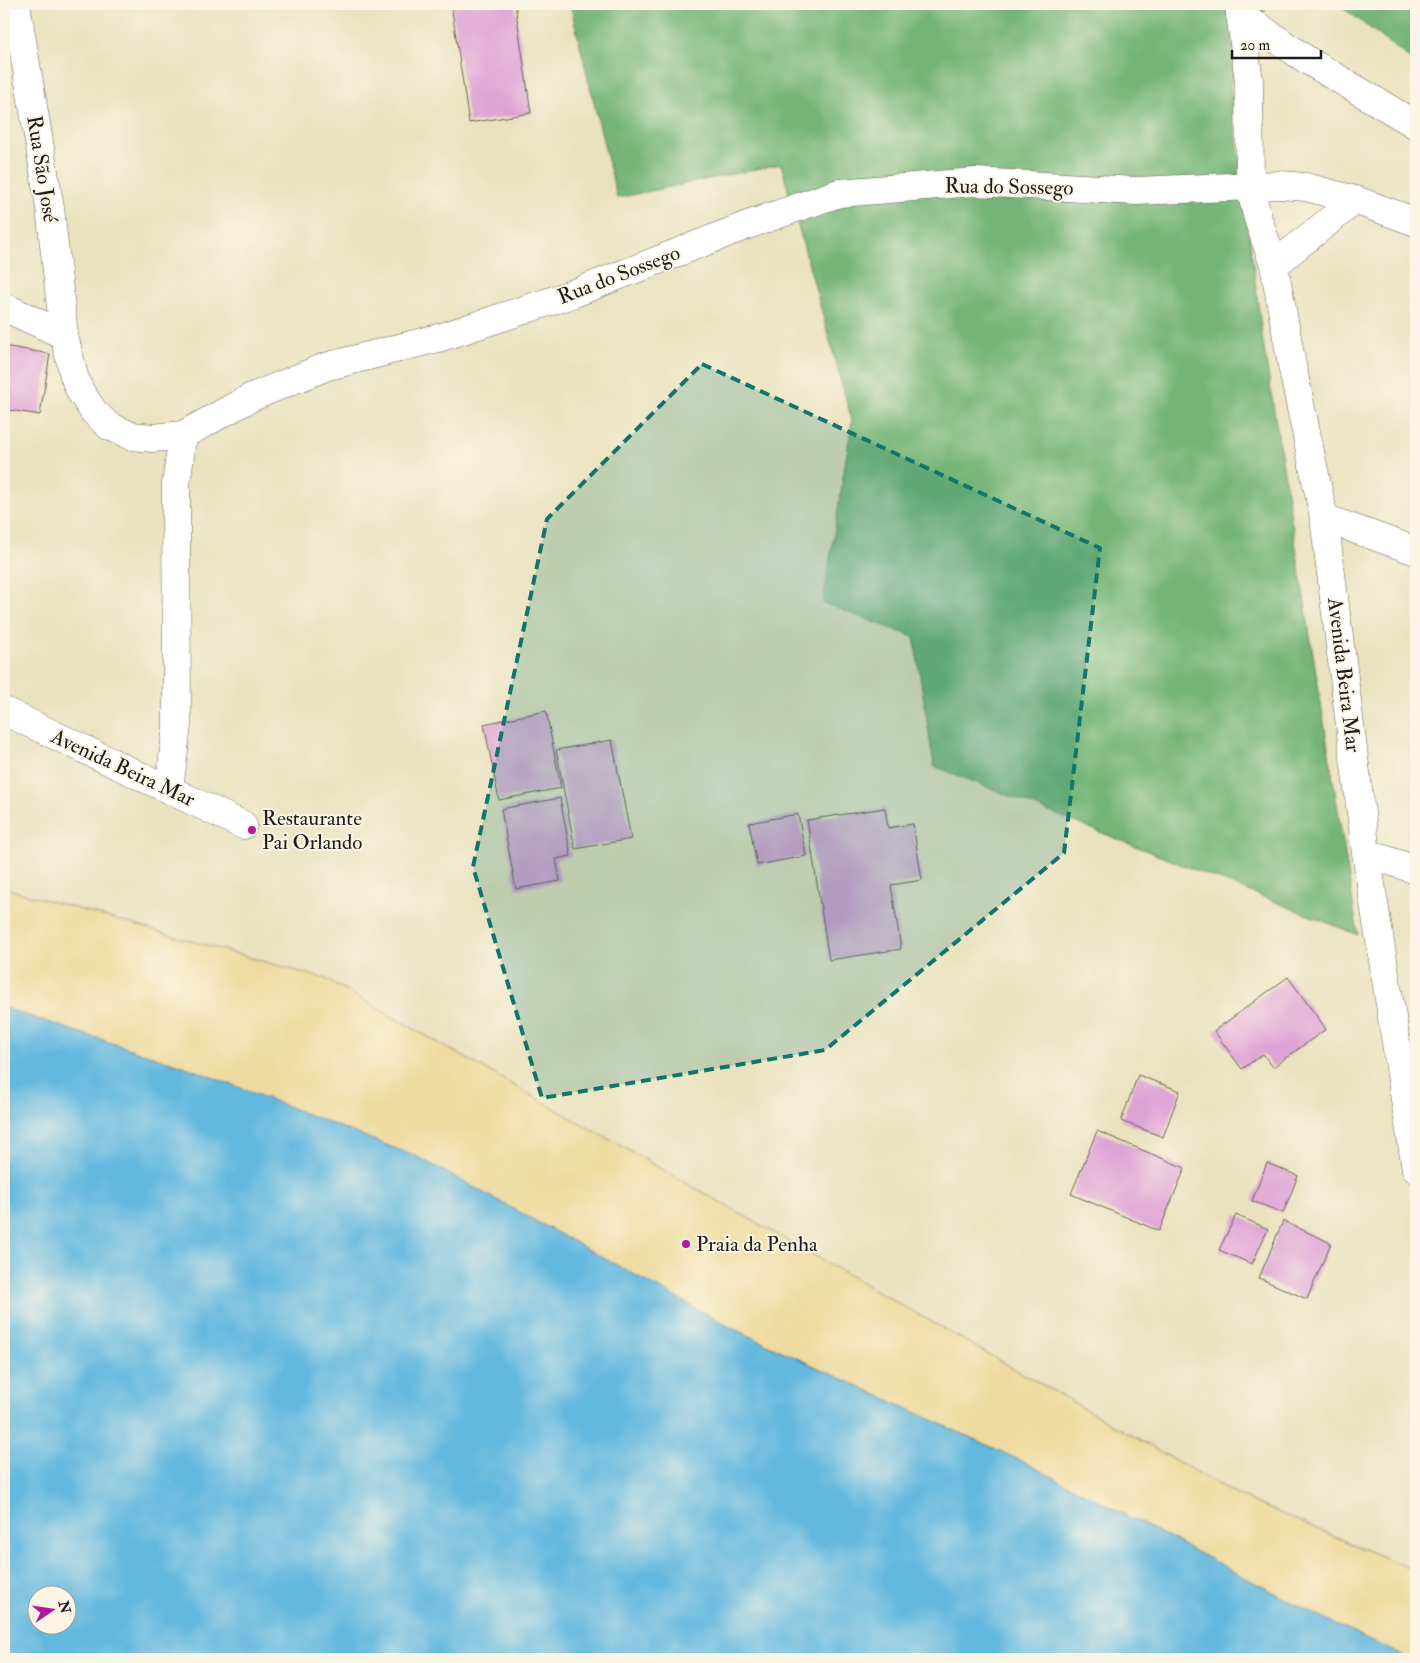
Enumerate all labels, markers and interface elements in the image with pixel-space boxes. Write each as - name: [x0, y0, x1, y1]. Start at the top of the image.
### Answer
- scale bar: [1232, 28, 1321, 60]
- text: 20 m: [1240, 36, 1270, 55]
- street label: Rua São José: [20, 114, 64, 225]
- street label: Rua do Sossego: [944, 172, 1074, 202]
- street label: Rua do Sossego: [554, 239, 684, 311]
- street label: Avenida Beira Mar: [1321, 595, 1367, 754]
- street label: Avenida Beira Mar: [46, 722, 199, 813]
- place label: Restaurante Pai Orlando: [262, 805, 362, 856]
- marker: Restaurante Pai Orlando: [246, 824, 258, 836]
- place label: Praia da Penha: [696, 1231, 818, 1258]
- marker: Praia da Penha: [680, 1238, 692, 1250]
- north arrow: [28, 1586, 78, 1636]
- text: N: [54, 1598, 74, 1616]

